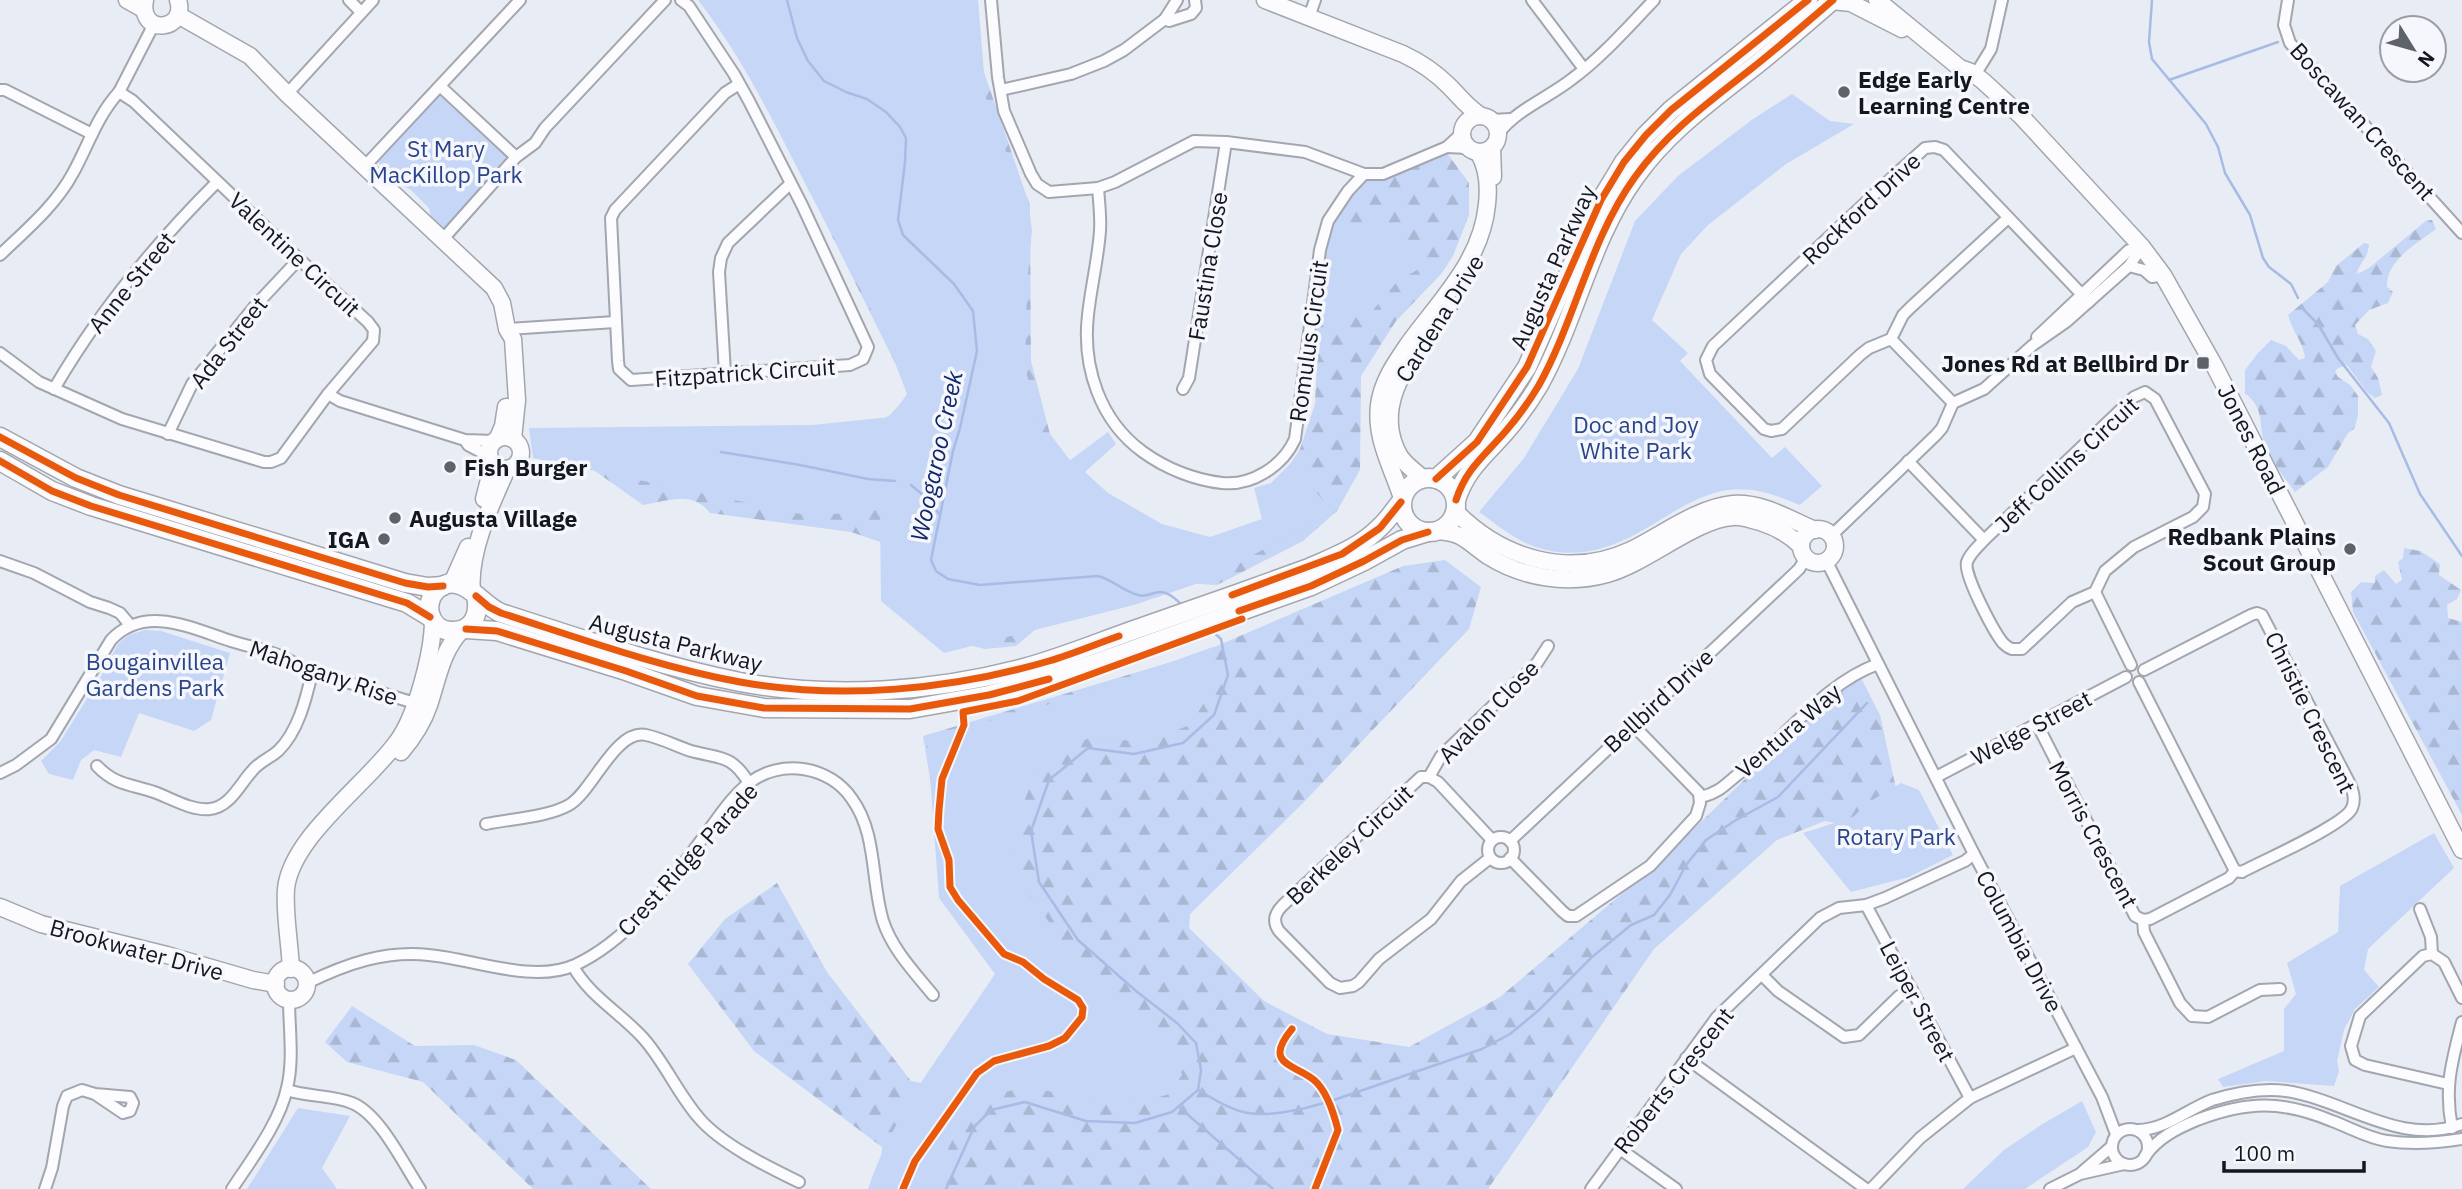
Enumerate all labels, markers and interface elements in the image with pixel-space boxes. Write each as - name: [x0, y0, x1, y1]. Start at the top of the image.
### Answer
- north arrow: [2378, 14, 2448, 84]
- street label: Boscawan Crescent: [2284, 36, 2442, 206]
- text: N: [2413, 47, 2440, 72]
- place label: Edge Early Learning Centre: [1858, 64, 2030, 120]
- marker: Edge Early Learning Centre: [1836, 84, 1852, 100]
- park label: St Mary MacKillop Park: [369, 133, 523, 189]
- street label: Rockford Drive: [1795, 145, 1927, 271]
- street label: Augusta Parkway: [1502, 179, 1602, 354]
- street label: Valentine Circuit: [223, 185, 367, 323]
- street label: Faustina Close: [1180, 189, 1234, 343]
- street label: Anne Street: [81, 225, 181, 339]
- street label: Cardena Drive: [1388, 249, 1490, 387]
- street label: Romulus Circuit: [1282, 258, 1334, 424]
- street label: Ada Street: [183, 290, 273, 394]
- place label: Jones Rd at Bellbird Dr: [1941, 348, 2189, 378]
- street label: Fitzpatrick Circuit: [654, 351, 836, 393]
- marker: Jones Rd at Bellbird Dr: [2195, 355, 2211, 371]
- water label: Woogaroo Creek: [902, 367, 970, 544]
- street label: Jones Road: [2211, 379, 2293, 499]
- street label: Jeff Collins Circuit: [1988, 389, 2144, 539]
- park label: Doc and Joy White Park: [1573, 409, 1699, 465]
- place label: Fish Burger: [464, 452, 588, 482]
- marker: Fish Burger: [442, 459, 458, 475]
- place label: Augusta Village: [409, 503, 577, 533]
- marker: Augusta Village: [387, 510, 403, 526]
- place label: Redbank Plains Scout Group: [2167, 521, 2336, 577]
- place label: IGA: [328, 524, 370, 554]
- marker: IGA: [376, 531, 392, 547]
- marker: Redbank Plains Scout Group: [2342, 541, 2358, 557]
- street label: Augusta Parkway: [586, 606, 766, 678]
- street label: Christie Crescent: [2259, 626, 2363, 798]
- street label: Mahogany Rise: [246, 633, 402, 711]
- street label: Bellbird Drive: [1597, 641, 1719, 759]
- park label: Bougainvillea Gardens Park: [86, 646, 224, 702]
- street label: Avalon Close: [1431, 653, 1545, 769]
- street label: Ventura Way: [1729, 676, 1847, 784]
- street label: Welge Street: [1966, 683, 2096, 771]
- street label: Morris Crescent: [2043, 755, 2145, 913]
- street label: Crest Ridge Parade: [610, 776, 764, 942]
- street label: Berkeley Circuit: [1279, 777, 1419, 911]
- park label: Rotary Park: [1836, 821, 1956, 851]
- street label: Columbia Drive: [1970, 865, 2070, 1017]
- street label: Brookwater Drive: [47, 911, 227, 987]
- street label: Leiper Street: [1874, 935, 1962, 1067]
- street label: Roberts Crescent: [1606, 1001, 1740, 1159]
- scale bar: [2224, 1130, 2364, 1174]
- text: 100 m: [2234, 1139, 2295, 1167]

